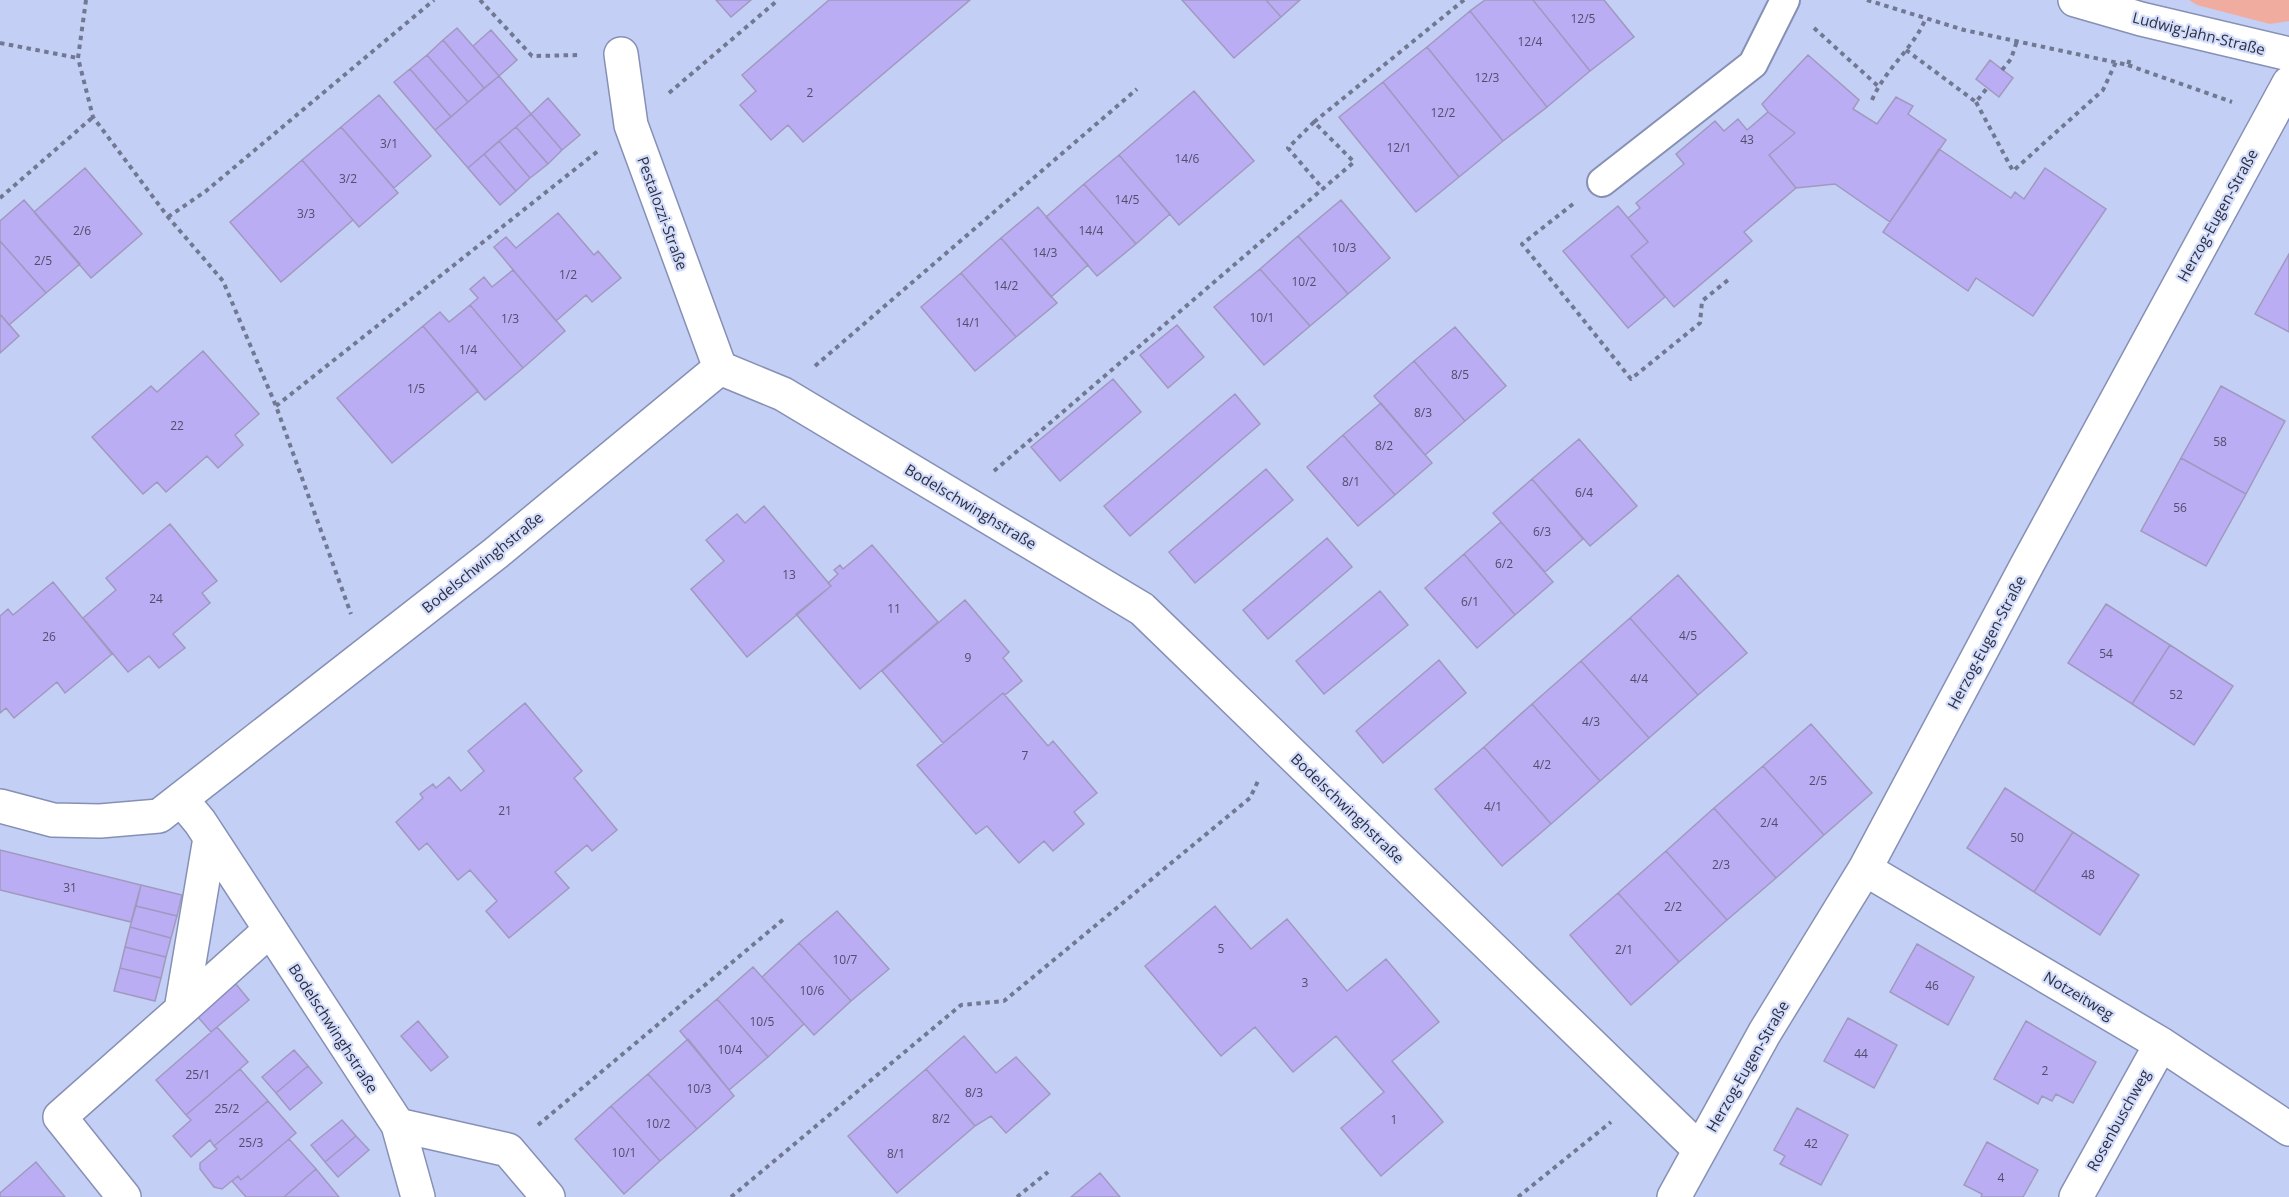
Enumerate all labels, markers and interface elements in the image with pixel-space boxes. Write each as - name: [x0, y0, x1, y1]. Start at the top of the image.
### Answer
- street label: Ludwig-Jahn-Straße: [2131, 7, 2267, 59]
- house number: 12/5: [1571, 10, 1596, 27]
- house number: 12/4: [1518, 33, 1543, 50]
- house number: 12/3: [1475, 69, 1500, 86]
- house number: 2: [807, 84, 814, 101]
- house number: 12/2: [1431, 104, 1456, 121]
- house number: 43: [1740, 131, 1754, 148]
- house number: 3/1: [380, 135, 398, 152]
- house number: 12/1: [1387, 139, 1411, 156]
- street label: Herzog-Eugen-Straße: [2172, 145, 2262, 285]
- house number: 14/6: [1175, 150, 1200, 167]
- street label: Pestalozzi-Straße: [633, 153, 693, 273]
- house number: 3/2: [339, 170, 357, 187]
- house number: 14/5: [1115, 191, 1140, 208]
- house number: 3/3: [297, 205, 315, 222]
- house number: 2/6: [73, 222, 91, 239]
- house number: 14/4: [1079, 222, 1104, 239]
- house number: 10/3: [1332, 239, 1357, 256]
- house number: 14/3: [1033, 244, 1058, 261]
- house number: 2/5: [34, 252, 52, 269]
- house number: 1/2: [559, 266, 577, 283]
- house number: 10/2: [1292, 273, 1317, 290]
- house number: 14/2: [994, 277, 1019, 294]
- house number: 10/1: [1250, 309, 1274, 326]
- house number: 1/3: [501, 310, 519, 327]
- house number: 14/1: [956, 314, 980, 331]
- house number: 1/4: [459, 341, 477, 358]
- house number: 8/5: [1451, 366, 1469, 383]
- house number: 1/5: [407, 380, 425, 397]
- house number: 8/3: [1414, 404, 1432, 421]
- house number: 22: [170, 417, 184, 434]
- house number: 58: [2213, 433, 2227, 450]
- house number: 8/2: [1375, 437, 1393, 454]
- street label: Bodelschwinghstraße: [901, 459, 1041, 553]
- house number: 8/1: [1342, 473, 1360, 490]
- house number: 6/4: [1575, 484, 1593, 501]
- house number: 56: [2173, 499, 2187, 516]
- street label: Bodelschwinghstraße: [417, 507, 547, 617]
- house number: 6/3: [1533, 523, 1551, 540]
- house number: 6/2: [1495, 555, 1513, 572]
- house number: 13: [782, 566, 796, 583]
- street label: Herzog-Eugen-Straße: [1942, 572, 2030, 712]
- house number: 24: [149, 590, 163, 607]
- house number: 6/1: [1461, 593, 1479, 610]
- house number: 11: [887, 600, 901, 617]
- house number: 4/5: [1679, 627, 1697, 644]
- house number: 26: [42, 628, 56, 645]
- house number: 54: [2099, 645, 2113, 662]
- house number: 9: [965, 649, 972, 666]
- house number: 4/4: [1630, 670, 1648, 687]
- house number: 52: [2169, 686, 2183, 703]
- house number: 4/3: [1582, 713, 1600, 730]
- house number: 7: [1022, 747, 1029, 764]
- street label: Bodelschwinghstraße: [1287, 749, 1409, 867]
- house number: 4/2: [1533, 756, 1551, 773]
- house number: 2/5: [1809, 772, 1827, 789]
- house number: 4/1: [1484, 798, 1502, 815]
- house number: 21: [498, 802, 512, 819]
- house number: 2/4: [1760, 814, 1778, 831]
- house number: 50: [2010, 829, 2024, 846]
- house number: 2/3: [1712, 856, 1730, 873]
- house number: 48: [2081, 866, 2095, 883]
- house number: 31: [63, 879, 77, 896]
- house number: 2/2: [1664, 898, 1682, 915]
- house number: 5: [1218, 940, 1225, 957]
- house number: 2/1: [1615, 941, 1633, 958]
- house number: 10/7: [833, 951, 858, 968]
- street label: Bodelschwinghstraße: [285, 960, 383, 1096]
- street label: Notzeitweg: [2040, 966, 2118, 1024]
- house number: 3: [1302, 974, 1309, 991]
- house number: 46: [1925, 977, 1939, 994]
- house number: 10/6: [800, 982, 825, 999]
- street label: Herzog-Eugen-Straße: [1701, 997, 1793, 1135]
- house number: 10/5: [750, 1013, 775, 1030]
- house number: 10/4: [718, 1041, 743, 1058]
- house number: 44: [1854, 1045, 1868, 1062]
- house number: 2: [2042, 1062, 2049, 1079]
- house number: 25/1: [186, 1066, 210, 1083]
- street label: Rosenbuschweg: [2082, 1066, 2154, 1174]
- house number: 10/3: [687, 1080, 712, 1097]
- house number: 8/3: [965, 1084, 983, 1101]
- house number: 25/2: [215, 1100, 240, 1117]
- house number: 8/2: [932, 1110, 950, 1127]
- house number: 1: [1391, 1111, 1397, 1128]
- house number: 10/2: [646, 1115, 671, 1132]
- house number: 25/3: [239, 1134, 264, 1151]
- house number: 42: [1804, 1135, 1818, 1152]
- house number: 10/1: [612, 1144, 636, 1161]
- house number: 8/1: [887, 1145, 905, 1162]
- house number: 4: [1998, 1169, 2005, 1186]

